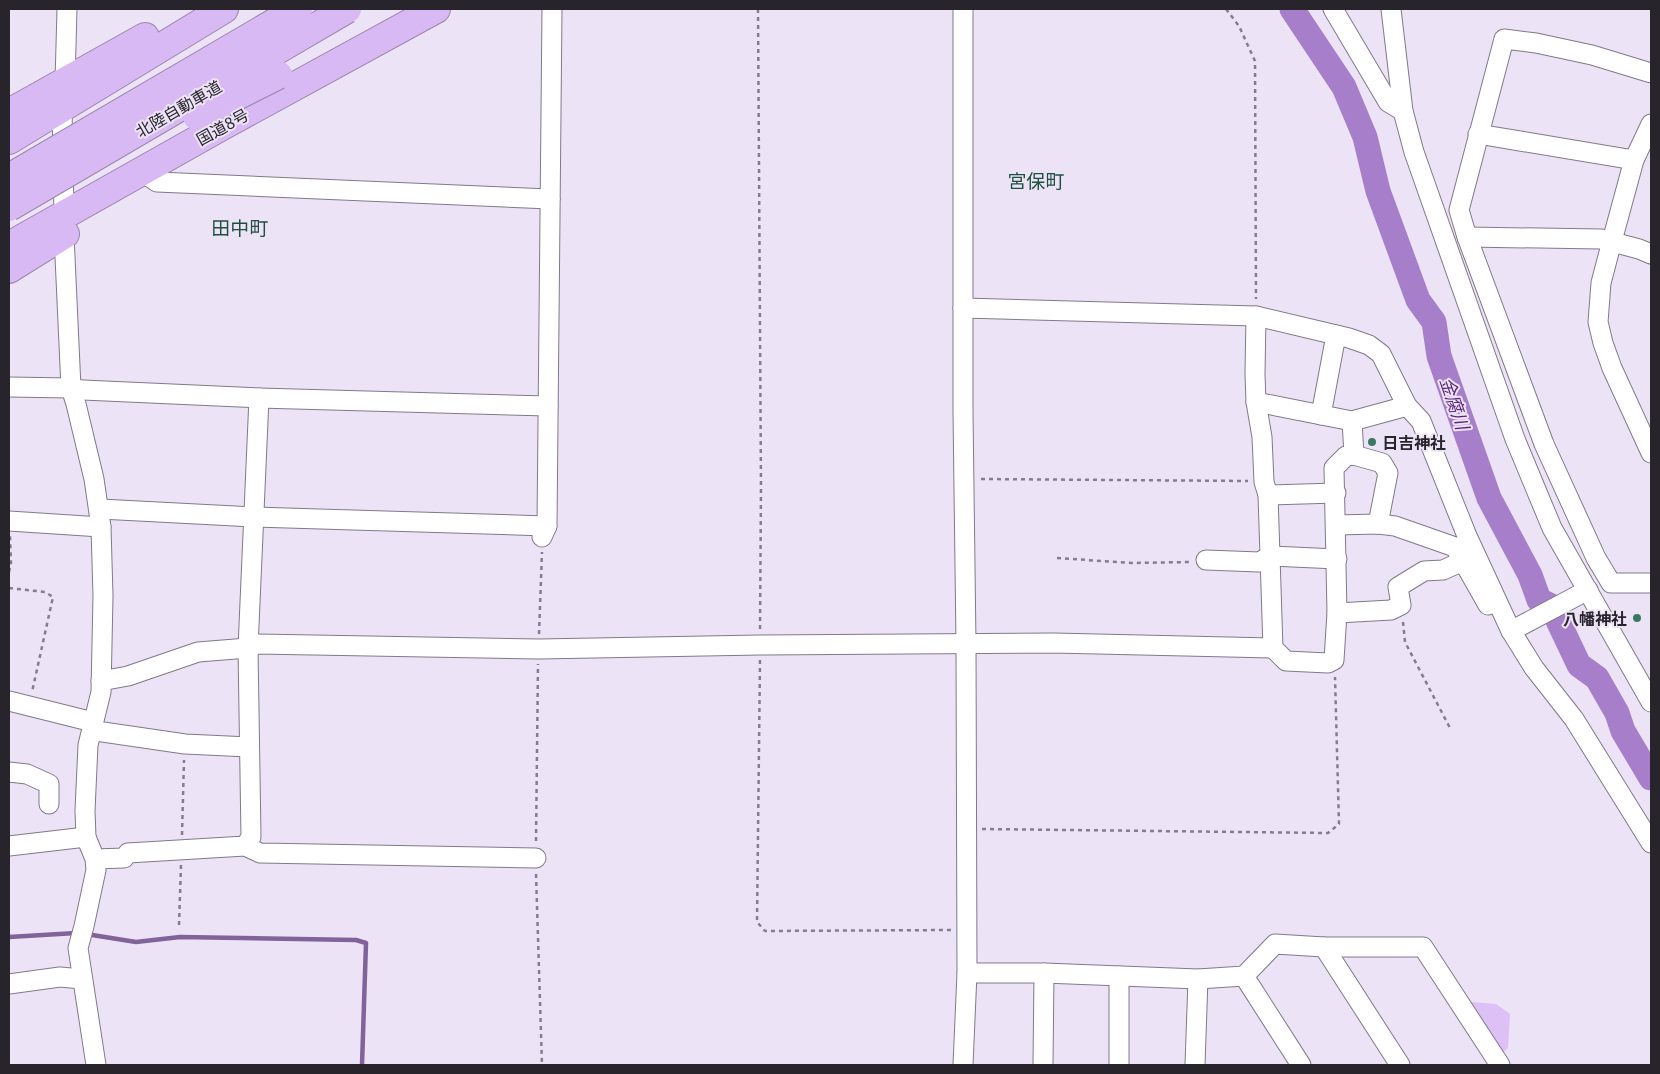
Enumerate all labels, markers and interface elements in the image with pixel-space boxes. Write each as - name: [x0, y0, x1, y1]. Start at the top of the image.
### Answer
- street label: 北陸自動車道: [130, 74, 226, 142]
- street label: 国道8号: [191, 102, 253, 150]
- district label: 宮保町: [1007, 166, 1065, 193]
- district label: 田中町: [211, 213, 269, 240]
- water label: 金腐川: [1435, 373, 1478, 435]
- place label: 日吉神社: [1382, 430, 1446, 454]
- marker: 日吉神社: [1366, 436, 1378, 448]
- place label: 八幡神社: [1563, 606, 1627, 630]
- marker: 八幡神社: [1631, 612, 1643, 624]

